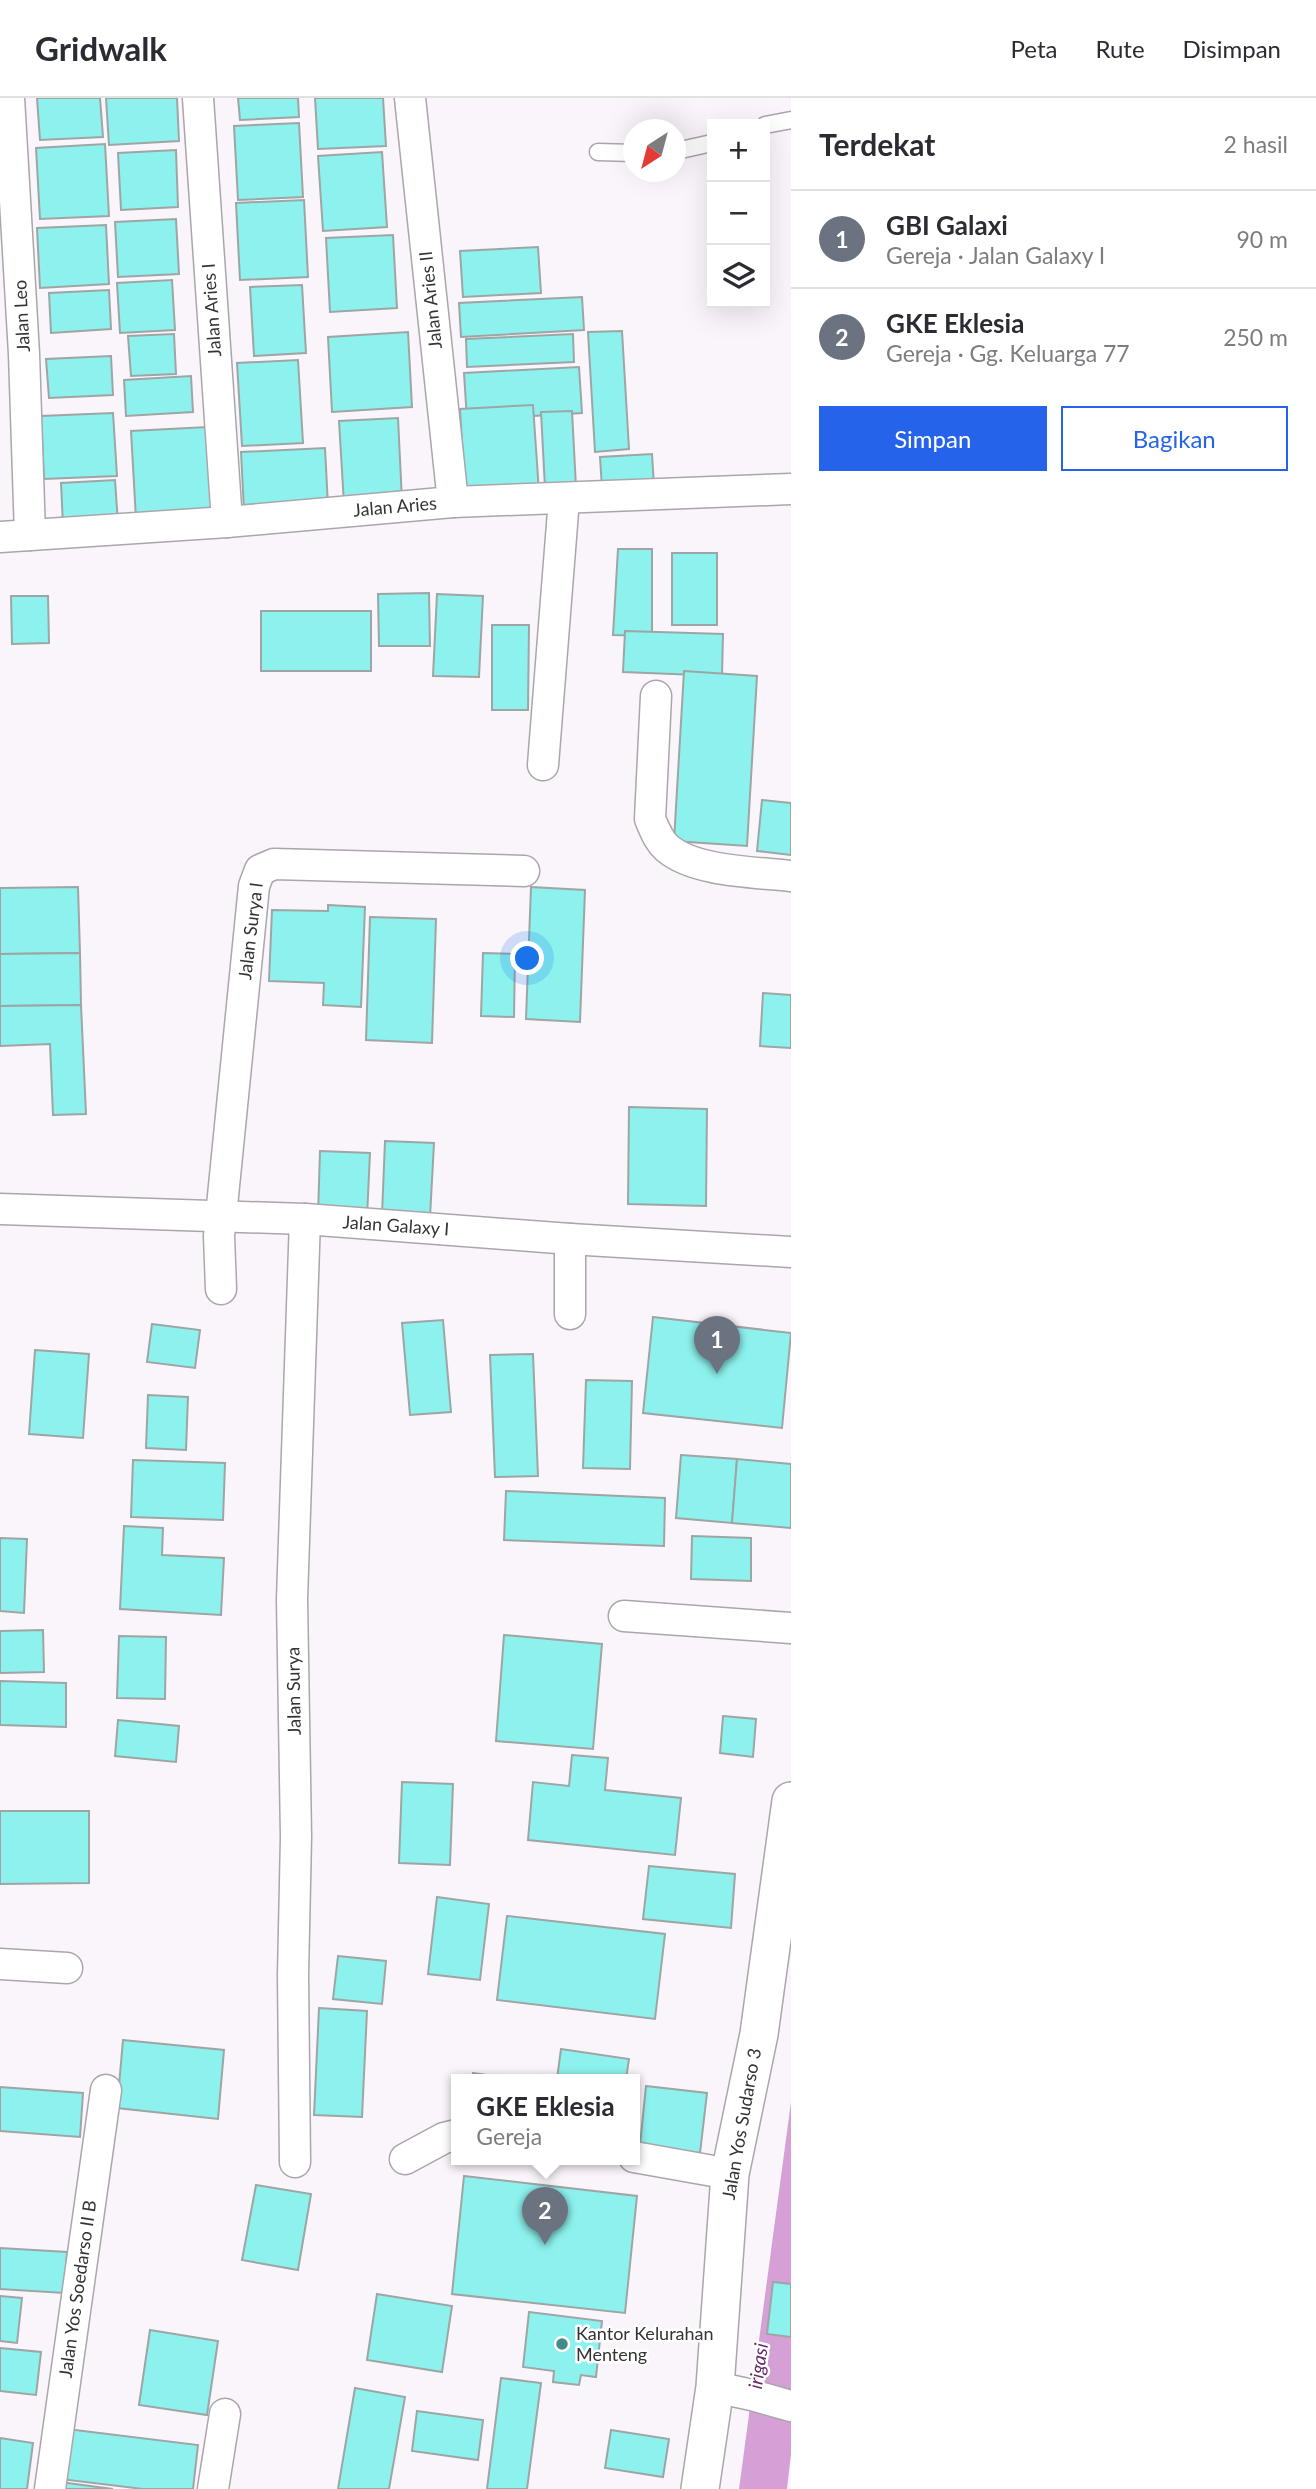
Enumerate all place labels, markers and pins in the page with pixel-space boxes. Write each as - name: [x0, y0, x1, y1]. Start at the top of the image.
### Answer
- pin: 1: [694, 1316, 740, 1374]
- pin: 2: [522, 2187, 568, 2245]
- place label: Kantor Kelurahan Menteng: [576, 2322, 714, 2365]
- marker: Kantor Kelurahan Menteng: [554, 2336, 570, 2352]

